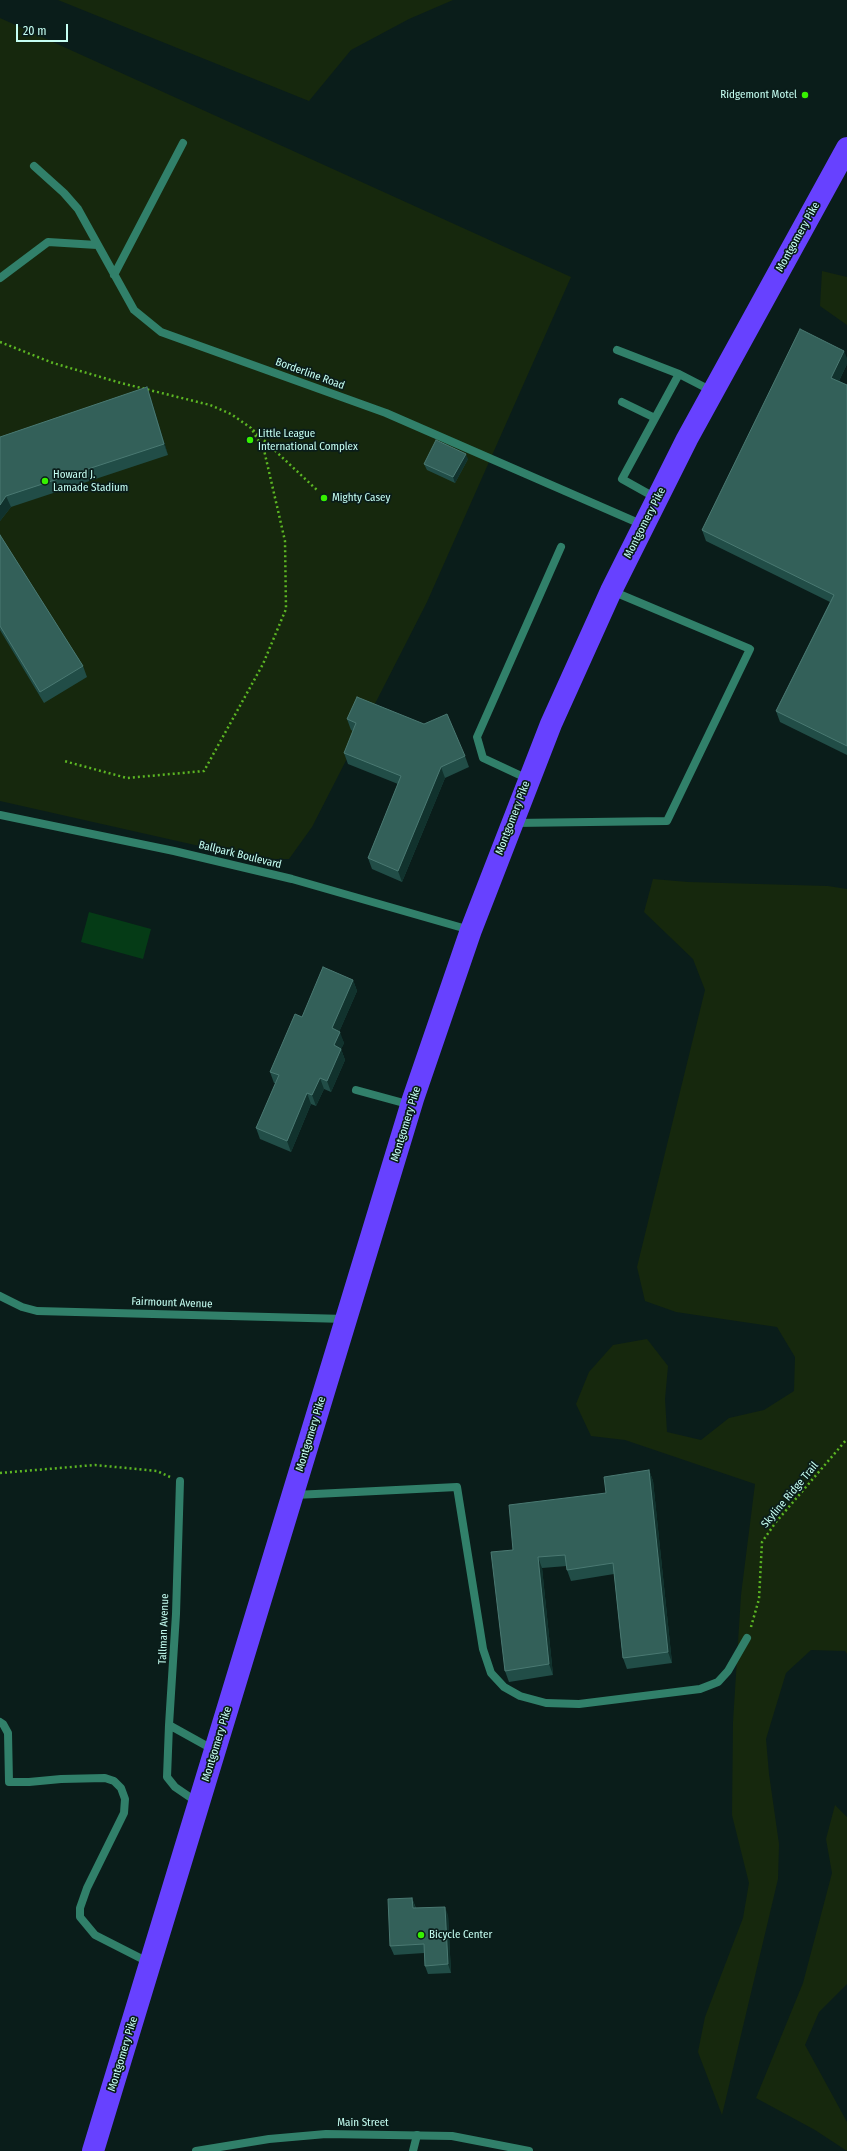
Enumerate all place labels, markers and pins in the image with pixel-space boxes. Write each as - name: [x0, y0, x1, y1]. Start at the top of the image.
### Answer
- place label: Ridgemont Motel: [720, 88, 797, 102]
- marker: Ridgemont Motel: [800, 90, 810, 100]
- place label: Little League International Complex: [258, 427, 358, 453]
- marker: Little League International Complex: [245, 435, 255, 445]
- place label: Howard J. Lamade Stadium: [53, 468, 128, 494]
- marker: Howard J. Lamade Stadium: [40, 476, 50, 486]
- place label: Mighty Casey: [332, 491, 390, 505]
- marker: Mighty Casey: [319, 493, 329, 503]
- place label: Bicycle Center: [429, 1928, 492, 1942]
- marker: Bicycle Center: [416, 1930, 426, 1940]

